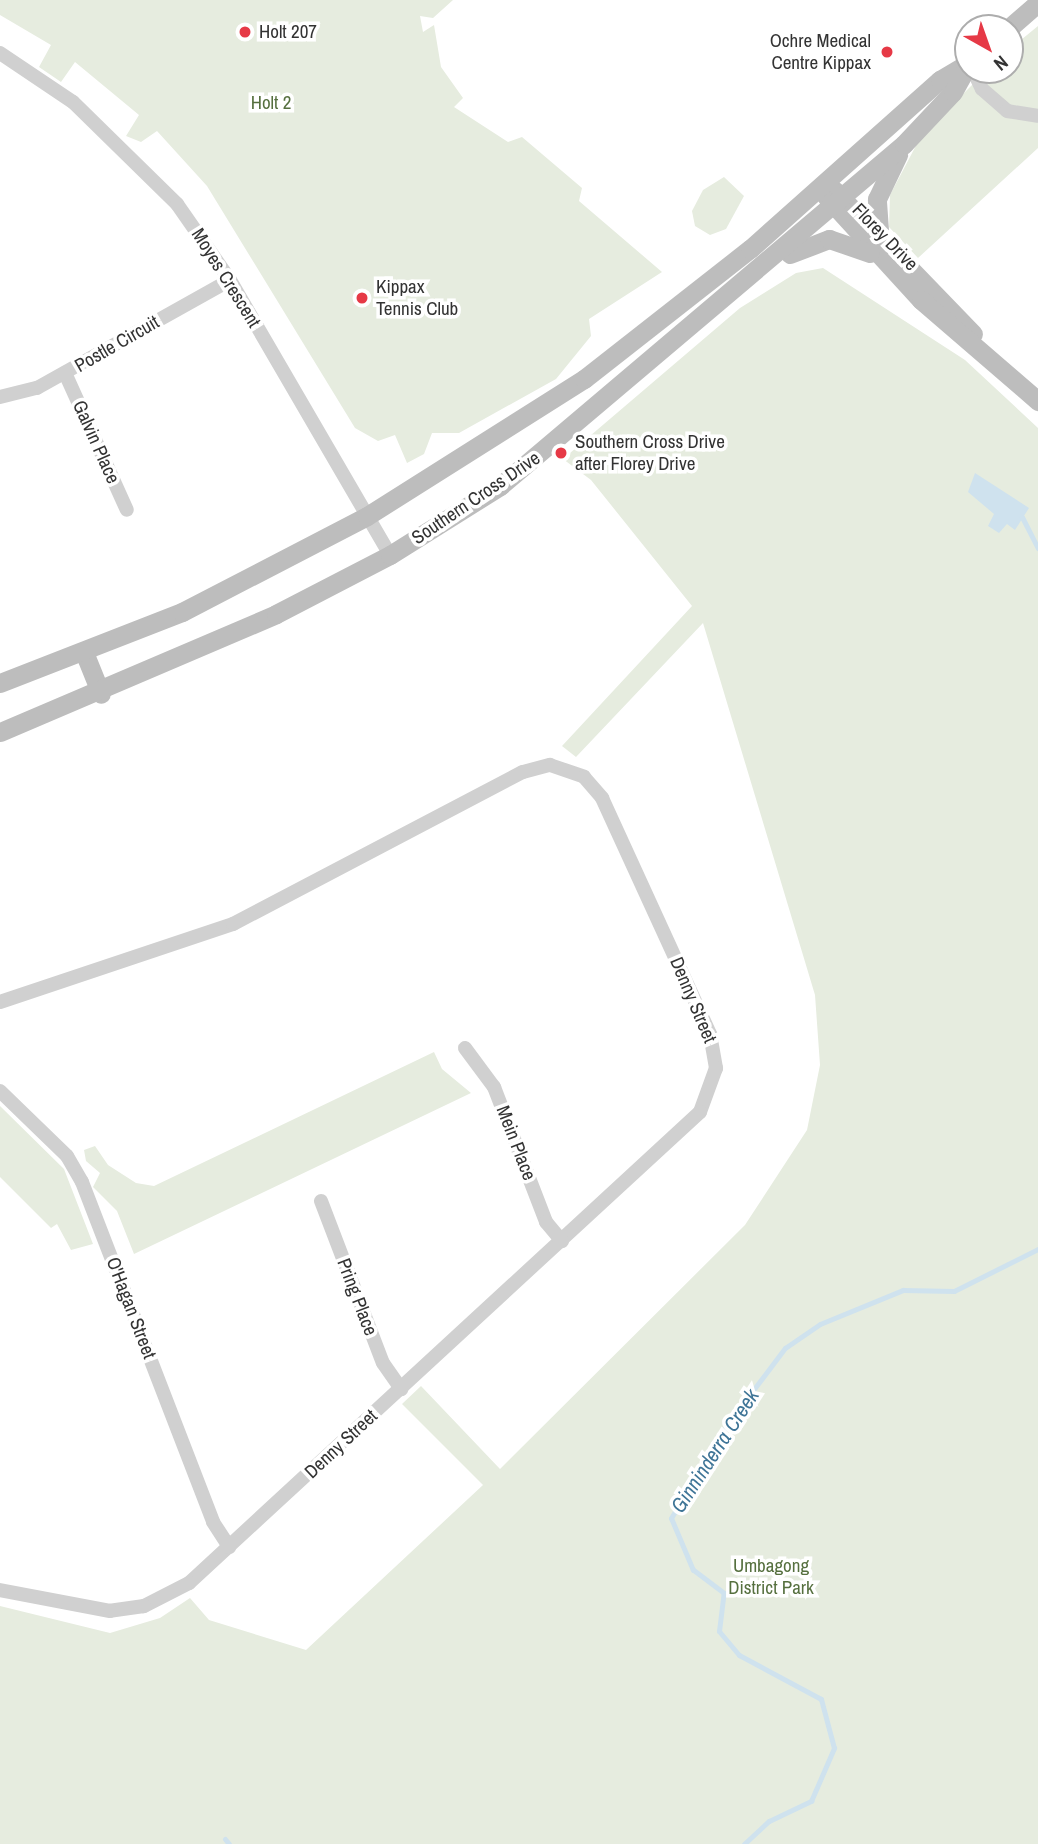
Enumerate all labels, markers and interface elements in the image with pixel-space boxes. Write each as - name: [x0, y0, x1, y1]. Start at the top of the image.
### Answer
- north arrow: [954, 14, 1024, 84]
- place label: Holt 207: [259, 21, 317, 43]
- marker: Holt 207: [237, 24, 253, 40]
- place label: Ochre Medical Centre Kippax: [770, 30, 871, 74]
- marker: Ochre Medical Centre Kippax: [877, 42, 897, 62]
- text: N: [989, 50, 1014, 77]
- park label: Holt 2: [251, 92, 291, 114]
- street label: Florey Drive: [847, 199, 923, 275]
- street label: Moyes Crescent: [187, 224, 265, 332]
- place label: Kippax Tennis Club: [376, 276, 458, 320]
- marker: Kippax Tennis Club: [354, 290, 370, 306]
- street label: Postle Circuit: [71, 311, 163, 377]
- street label: Galvin Place: [68, 397, 124, 487]
- place label: Southern Cross Drive after Florey Drive: [575, 431, 725, 475]
- marker: Southern Cross Drive after Florey Drive: [553, 445, 569, 461]
- street label: Southern Cross Drive: [408, 447, 544, 549]
- street label: Denny Street: [665, 954, 721, 1046]
- street label: Mein Place: [491, 1103, 541, 1183]
- street label: O'Hagan Street: [101, 1254, 161, 1362]
- street label: Pring Place: [332, 1255, 382, 1339]
- water label: Ginninderra Creek: [666, 1384, 764, 1518]
- street label: Denny Street: [300, 1405, 382, 1483]
- park label: Umbagong District Park: [728, 1555, 814, 1599]

